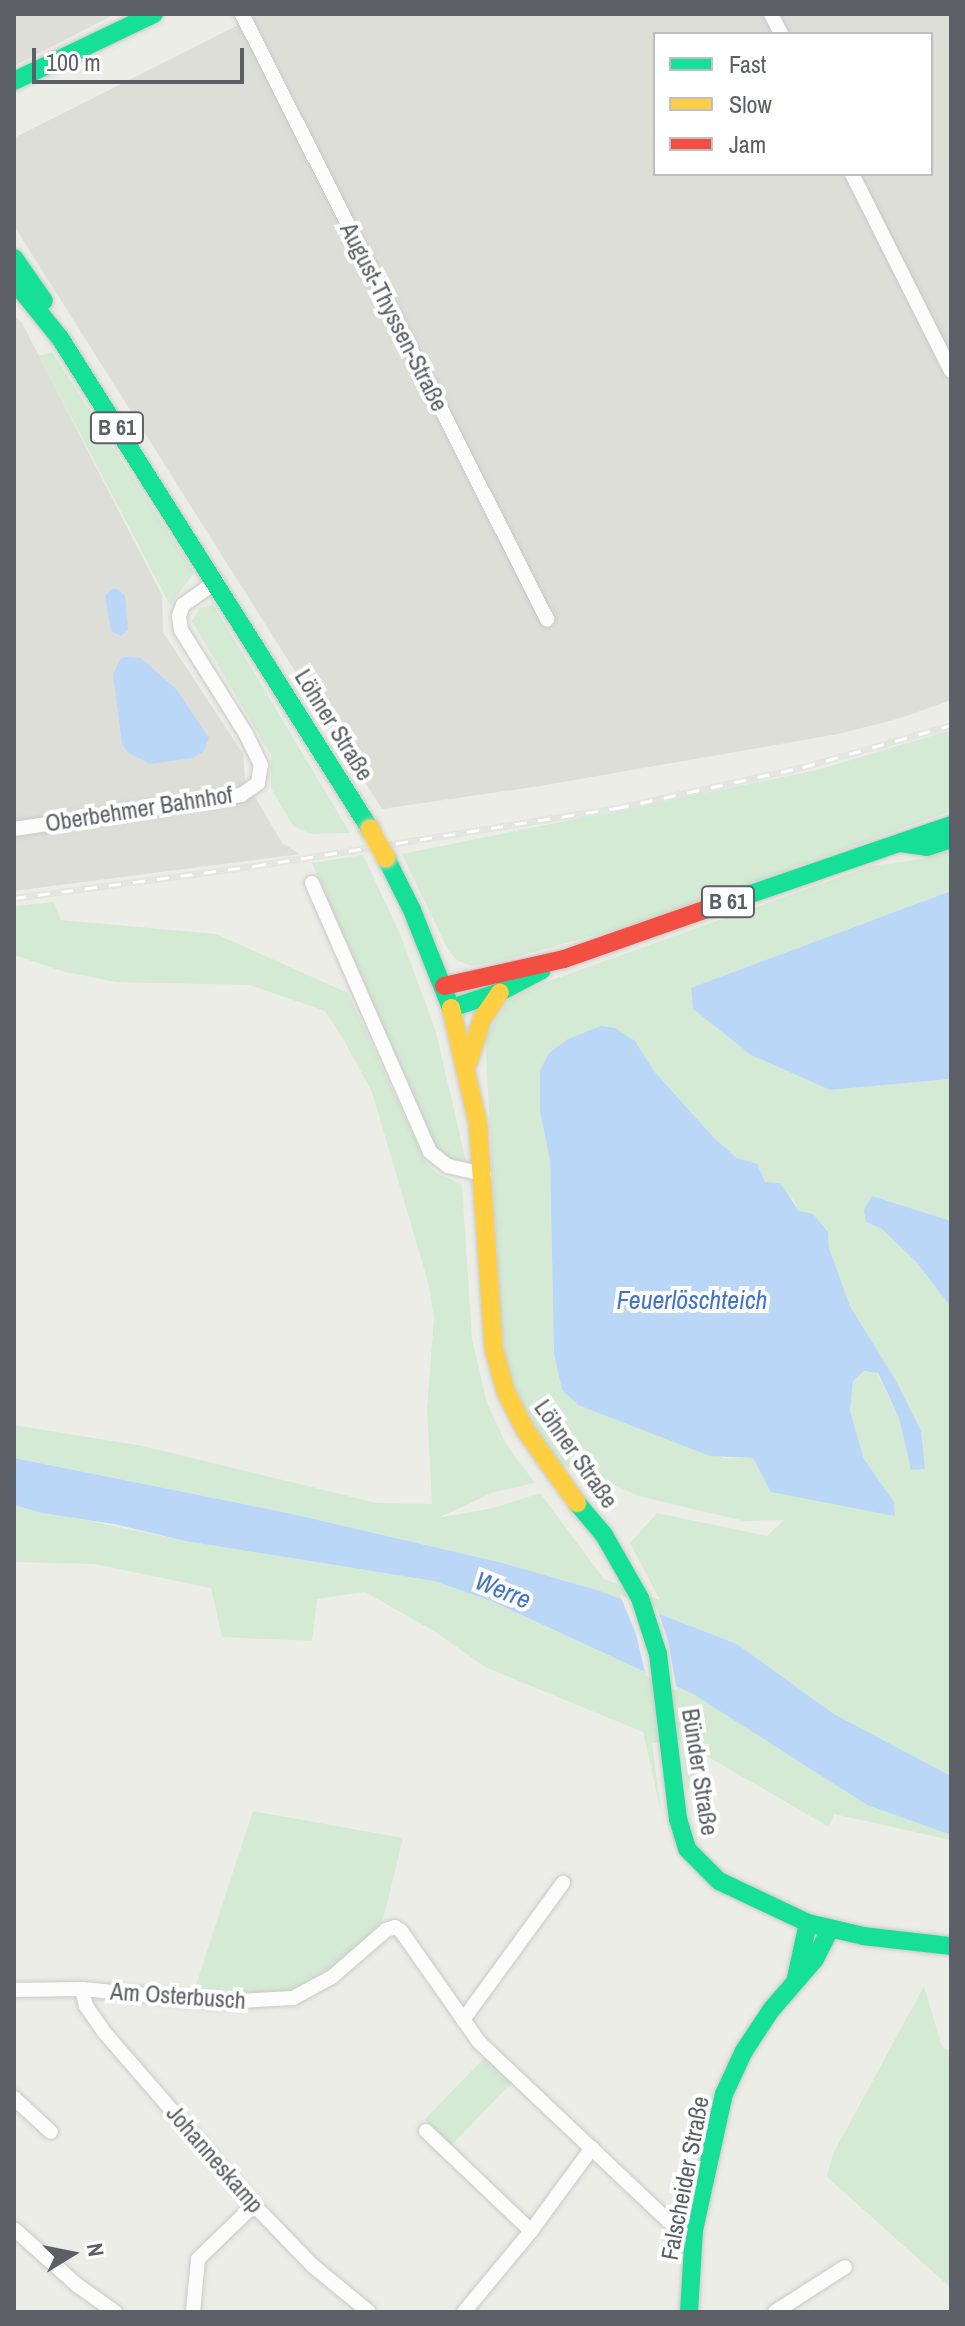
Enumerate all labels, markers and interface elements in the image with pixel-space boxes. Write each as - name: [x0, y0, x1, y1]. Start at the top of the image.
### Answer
- scale bar: [36, 32, 248, 82]
- legend: [653, 32, 933, 176]
- text: 100 m: [46, 46, 101, 78]
- text: Fast: [729, 48, 766, 80]
- text: Slow: [729, 88, 772, 120]
- text: Jam: [729, 128, 766, 160]
- street label: August-Thyssen-Straße: [334, 218, 454, 416]
- road number: B 61: [89, 410, 145, 446]
- street label: Löhner Straße: [288, 664, 380, 786]
- street label: Oberbehmer Bahnhof: [43, 780, 235, 838]
- road number: B 61: [700, 884, 756, 920]
- water label: Feuerlöschteich: [617, 1284, 767, 1316]
- street label: Löhner Straße: [528, 1394, 624, 1514]
- water label: Werre: [470, 1565, 536, 1615]
- street label: Bünder Straße: [676, 1707, 724, 1837]
- street label: Am Osterbusch: [109, 1977, 247, 2015]
- street label: Falscheider Straße: [655, 2094, 715, 2262]
- street label: Johanneskamp: [160, 2099, 270, 2219]
- north arrow: [32, 2214, 112, 2294]
- text: N: [80, 2241, 112, 2259]

